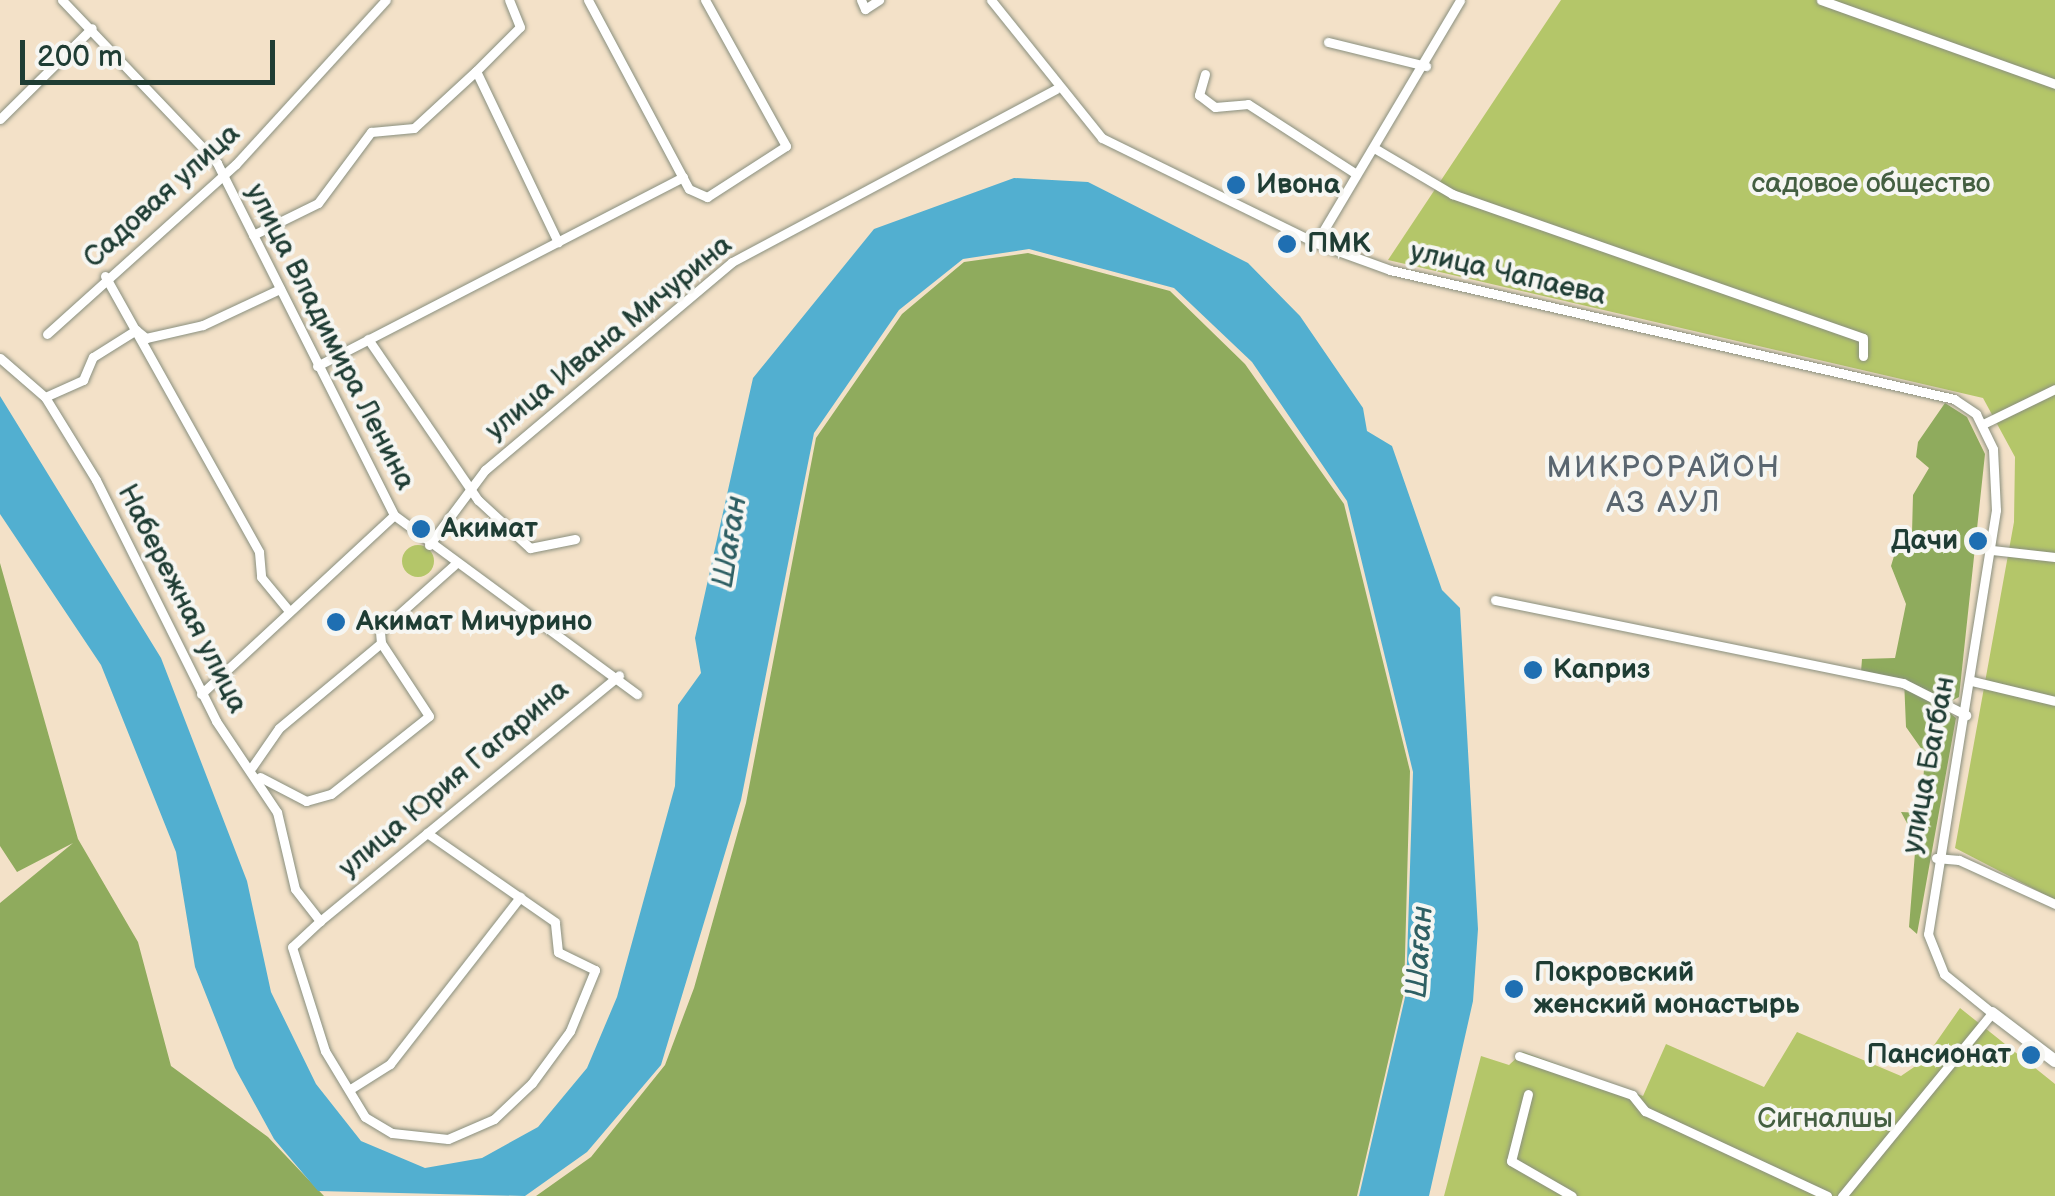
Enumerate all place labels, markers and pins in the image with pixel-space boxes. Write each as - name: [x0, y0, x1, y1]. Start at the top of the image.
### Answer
- place label: Ивона: [1256, 168, 1340, 202]
- marker: Ивона: [1225, 174, 1247, 196]
- place label: ПМК: [1307, 227, 1371, 261]
- marker: ПМК: [1276, 233, 1298, 255]
- place label: Акимат: [441, 512, 538, 546]
- marker: Акимат: [410, 518, 432, 540]
- place label: Дачи: [1891, 524, 1958, 558]
- marker: Дачи: [1967, 530, 1989, 552]
- place label: Акимат Мичурино: [356, 605, 592, 639]
- marker: Акимат Мичурино: [325, 611, 347, 633]
- place label: Каприз: [1553, 653, 1650, 687]
- marker: Каприз: [1522, 659, 1544, 681]
- place label: Покровский женский монастырь: [1534, 956, 1800, 1022]
- marker: Покровский женский монастырь: [1503, 978, 1525, 1000]
- place label: Пансионат: [1866, 1038, 2011, 1072]
- marker: Пансионат: [2020, 1044, 2042, 1066]

